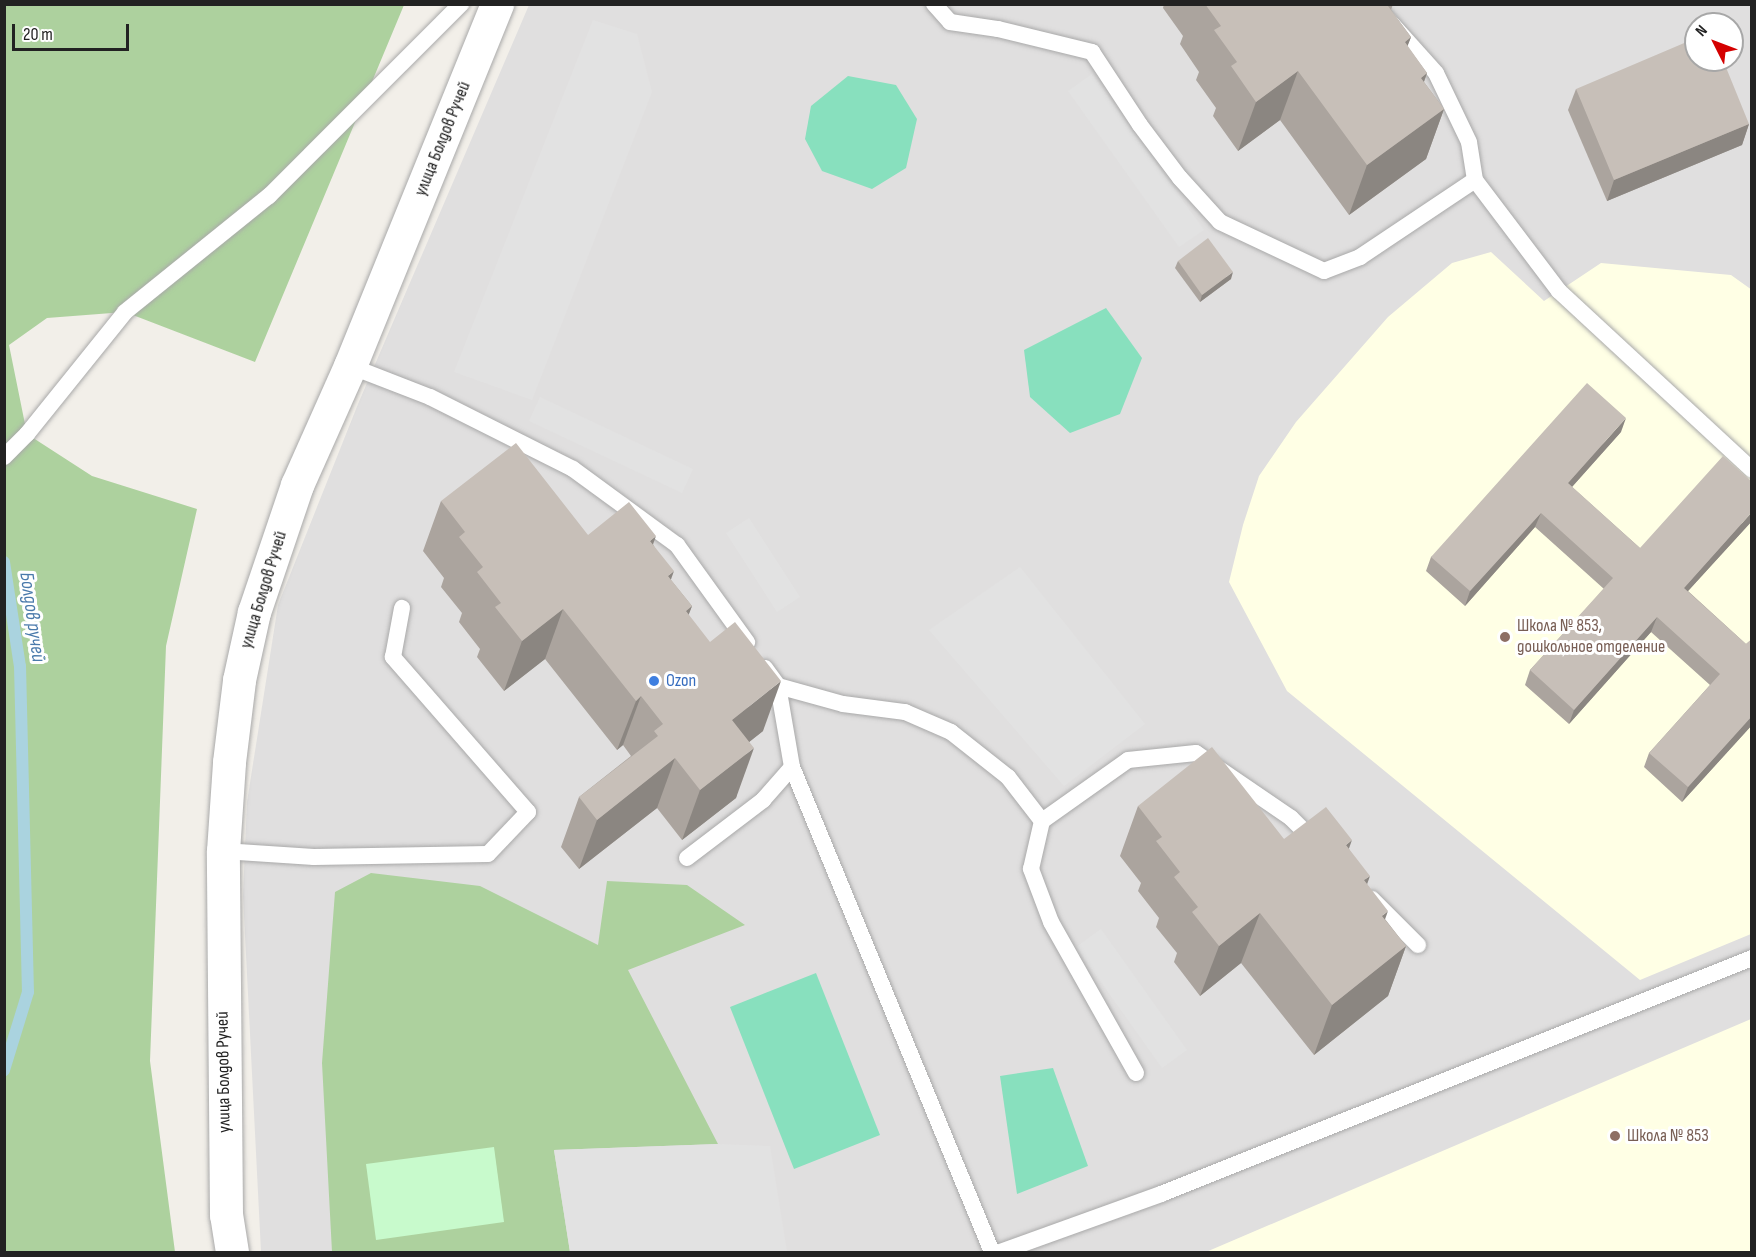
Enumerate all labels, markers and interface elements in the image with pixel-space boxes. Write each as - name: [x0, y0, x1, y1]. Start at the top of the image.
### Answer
- scale bar: [15, 12, 132, 50]
- north arrow: [1684, 12, 1744, 72]
- text: N: [1692, 21, 1712, 40]
- text: 20 m: [23, 24, 53, 45]
- street label: улица Болдов Ручей: [410, 79, 476, 199]
- street label: улица Болдов Ручей: [236, 529, 292, 651]
- water label: Болдов ручей: [14, 570, 50, 664]
- place label: Школа № 853, дошкольное отделение: [1517, 616, 1665, 658]
- marker: Школа № 853, дошкольное отделение: [1498, 630, 1512, 644]
- place label: Ozon: [666, 670, 696, 692]
- marker: Ozon: [647, 674, 661, 688]
- street label: улица Болдов Ручей: [212, 1011, 236, 1133]
- place label: Школа № 853: [1627, 1125, 1709, 1147]
- marker: Школа № 853: [1608, 1129, 1622, 1143]

